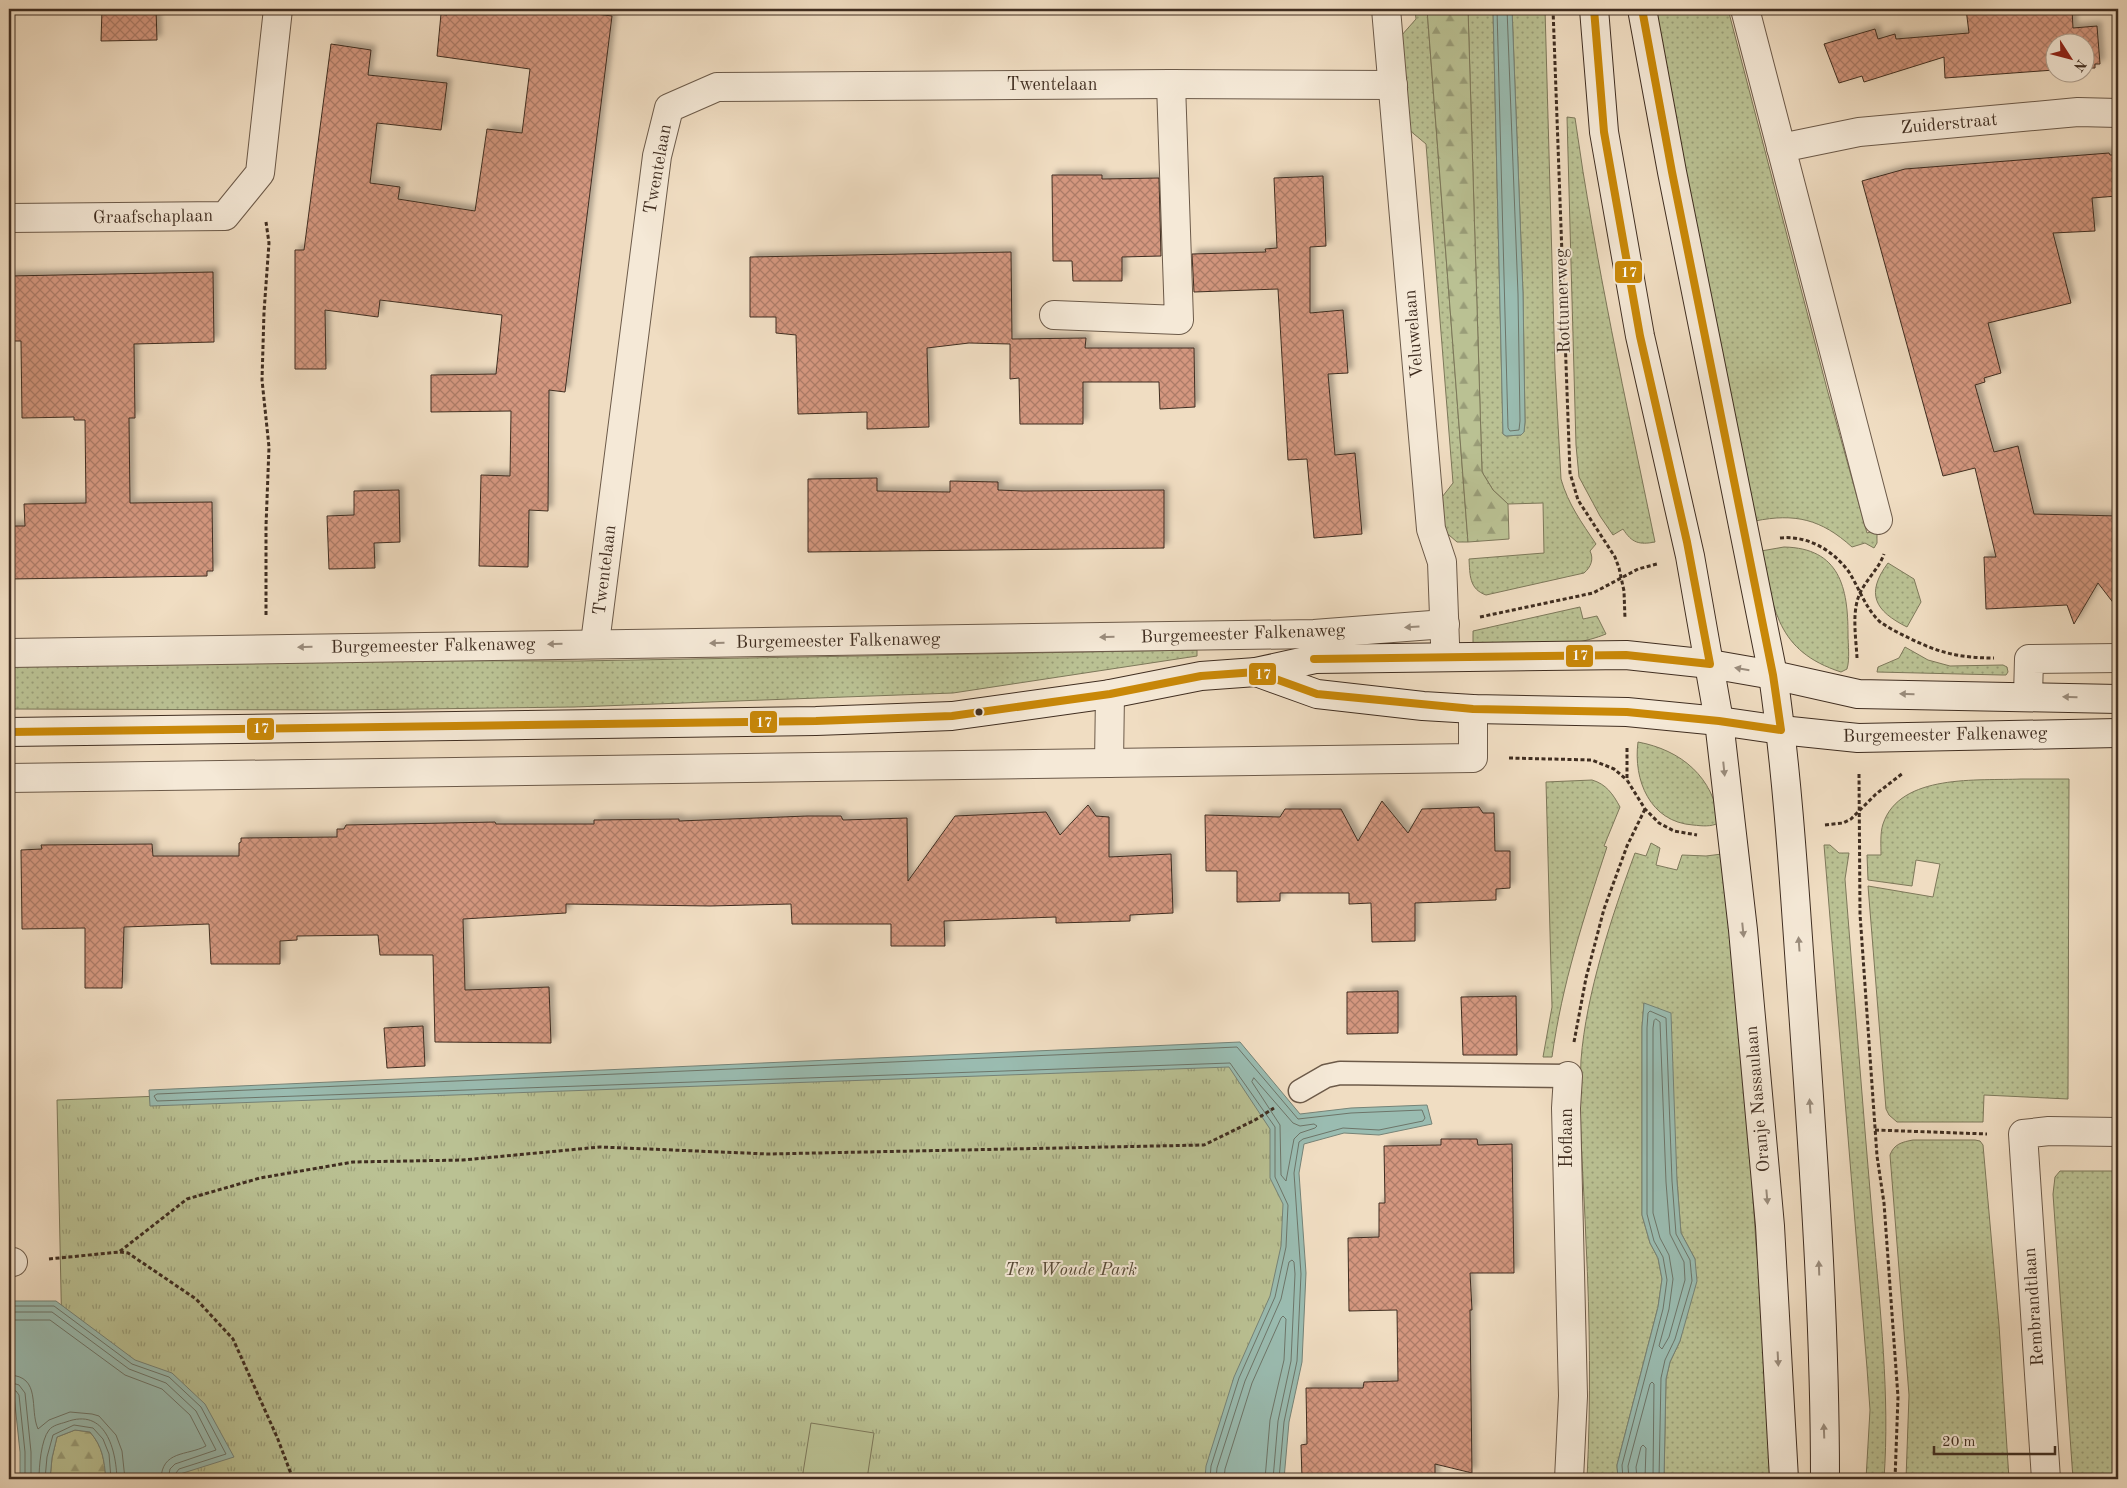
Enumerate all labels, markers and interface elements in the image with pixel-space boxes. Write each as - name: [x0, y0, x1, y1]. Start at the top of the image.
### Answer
- north arrow: [2044, 32, 2094, 82]
- text: N: [2071, 57, 2089, 74]
- street label: Twentelaan: [1007, 76, 1098, 94]
- street label: Zuiderstraat: [1900, 111, 1998, 137]
- street label: Twentelaan: [641, 122, 675, 215]
- street label: Graafschaplaan: [93, 207, 213, 227]
- street label: Rottumerweg: [1552, 248, 1574, 354]
- line badge: 17: [1614, 260, 1643, 284]
- text: 17: [1621, 266, 1637, 280]
- street label: Veluwelaan: [1401, 289, 1427, 379]
- street label: Twentelaan: [591, 524, 620, 616]
- street label: Burgemeester Falkenaweg: [1140, 621, 1346, 647]
- one-way arrow: [1404, 623, 1420, 631]
- street label: Burgemeester Falkenaweg: [735, 630, 941, 652]
- one-way arrow: [1099, 633, 1115, 641]
- street label: Burgemeester Falkenaweg: [330, 635, 536, 657]
- one-way arrow: [709, 639, 725, 647]
- one-way arrow: [547, 641, 563, 649]
- one-way arrow: [297, 643, 313, 651]
- line badge: 17: [1565, 644, 1594, 668]
- text: 17: [1572, 649, 1588, 663]
- line badge: 17: [1248, 662, 1277, 686]
- one-way arrow: [1733, 665, 1749, 673]
- text: 17: [1255, 668, 1271, 682]
- one-way arrow: [1899, 690, 1915, 698]
- one-way arrow: [2061, 693, 2077, 701]
- unlabelled marker: [974, 707, 984, 717]
- line badge: 17: [749, 710, 778, 734]
- text: 17: [756, 716, 772, 730]
- line badge: 17: [246, 717, 275, 741]
- text: 17: [253, 722, 269, 736]
- street label: Burgemeester Falkenaweg: [1842, 724, 2048, 746]
- one-way arrow: [1720, 761, 1728, 777]
- one-way arrow: [1739, 923, 1747, 939]
- one-way arrow: [1794, 935, 1802, 951]
- street label: Oranje Nassaulaan: [1743, 1025, 1773, 1173]
- one-way arrow: [1806, 1098, 1814, 1114]
- street label: Hoflaan: [1558, 1108, 1576, 1168]
- one-way arrow: [1764, 1189, 1772, 1205]
- street label: Rembrandtlaan: [2021, 1247, 2047, 1367]
- one-way arrow: [1815, 1260, 1823, 1276]
- park label: Ten Woude Park: [1005, 1261, 1137, 1279]
- one-way arrow: [1775, 1351, 1783, 1367]
- one-way arrow: [1819, 1422, 1827, 1438]
- scale bar: [1934, 1423, 2056, 1455]
- text: 20 m: [1942, 1435, 1976, 1450]

